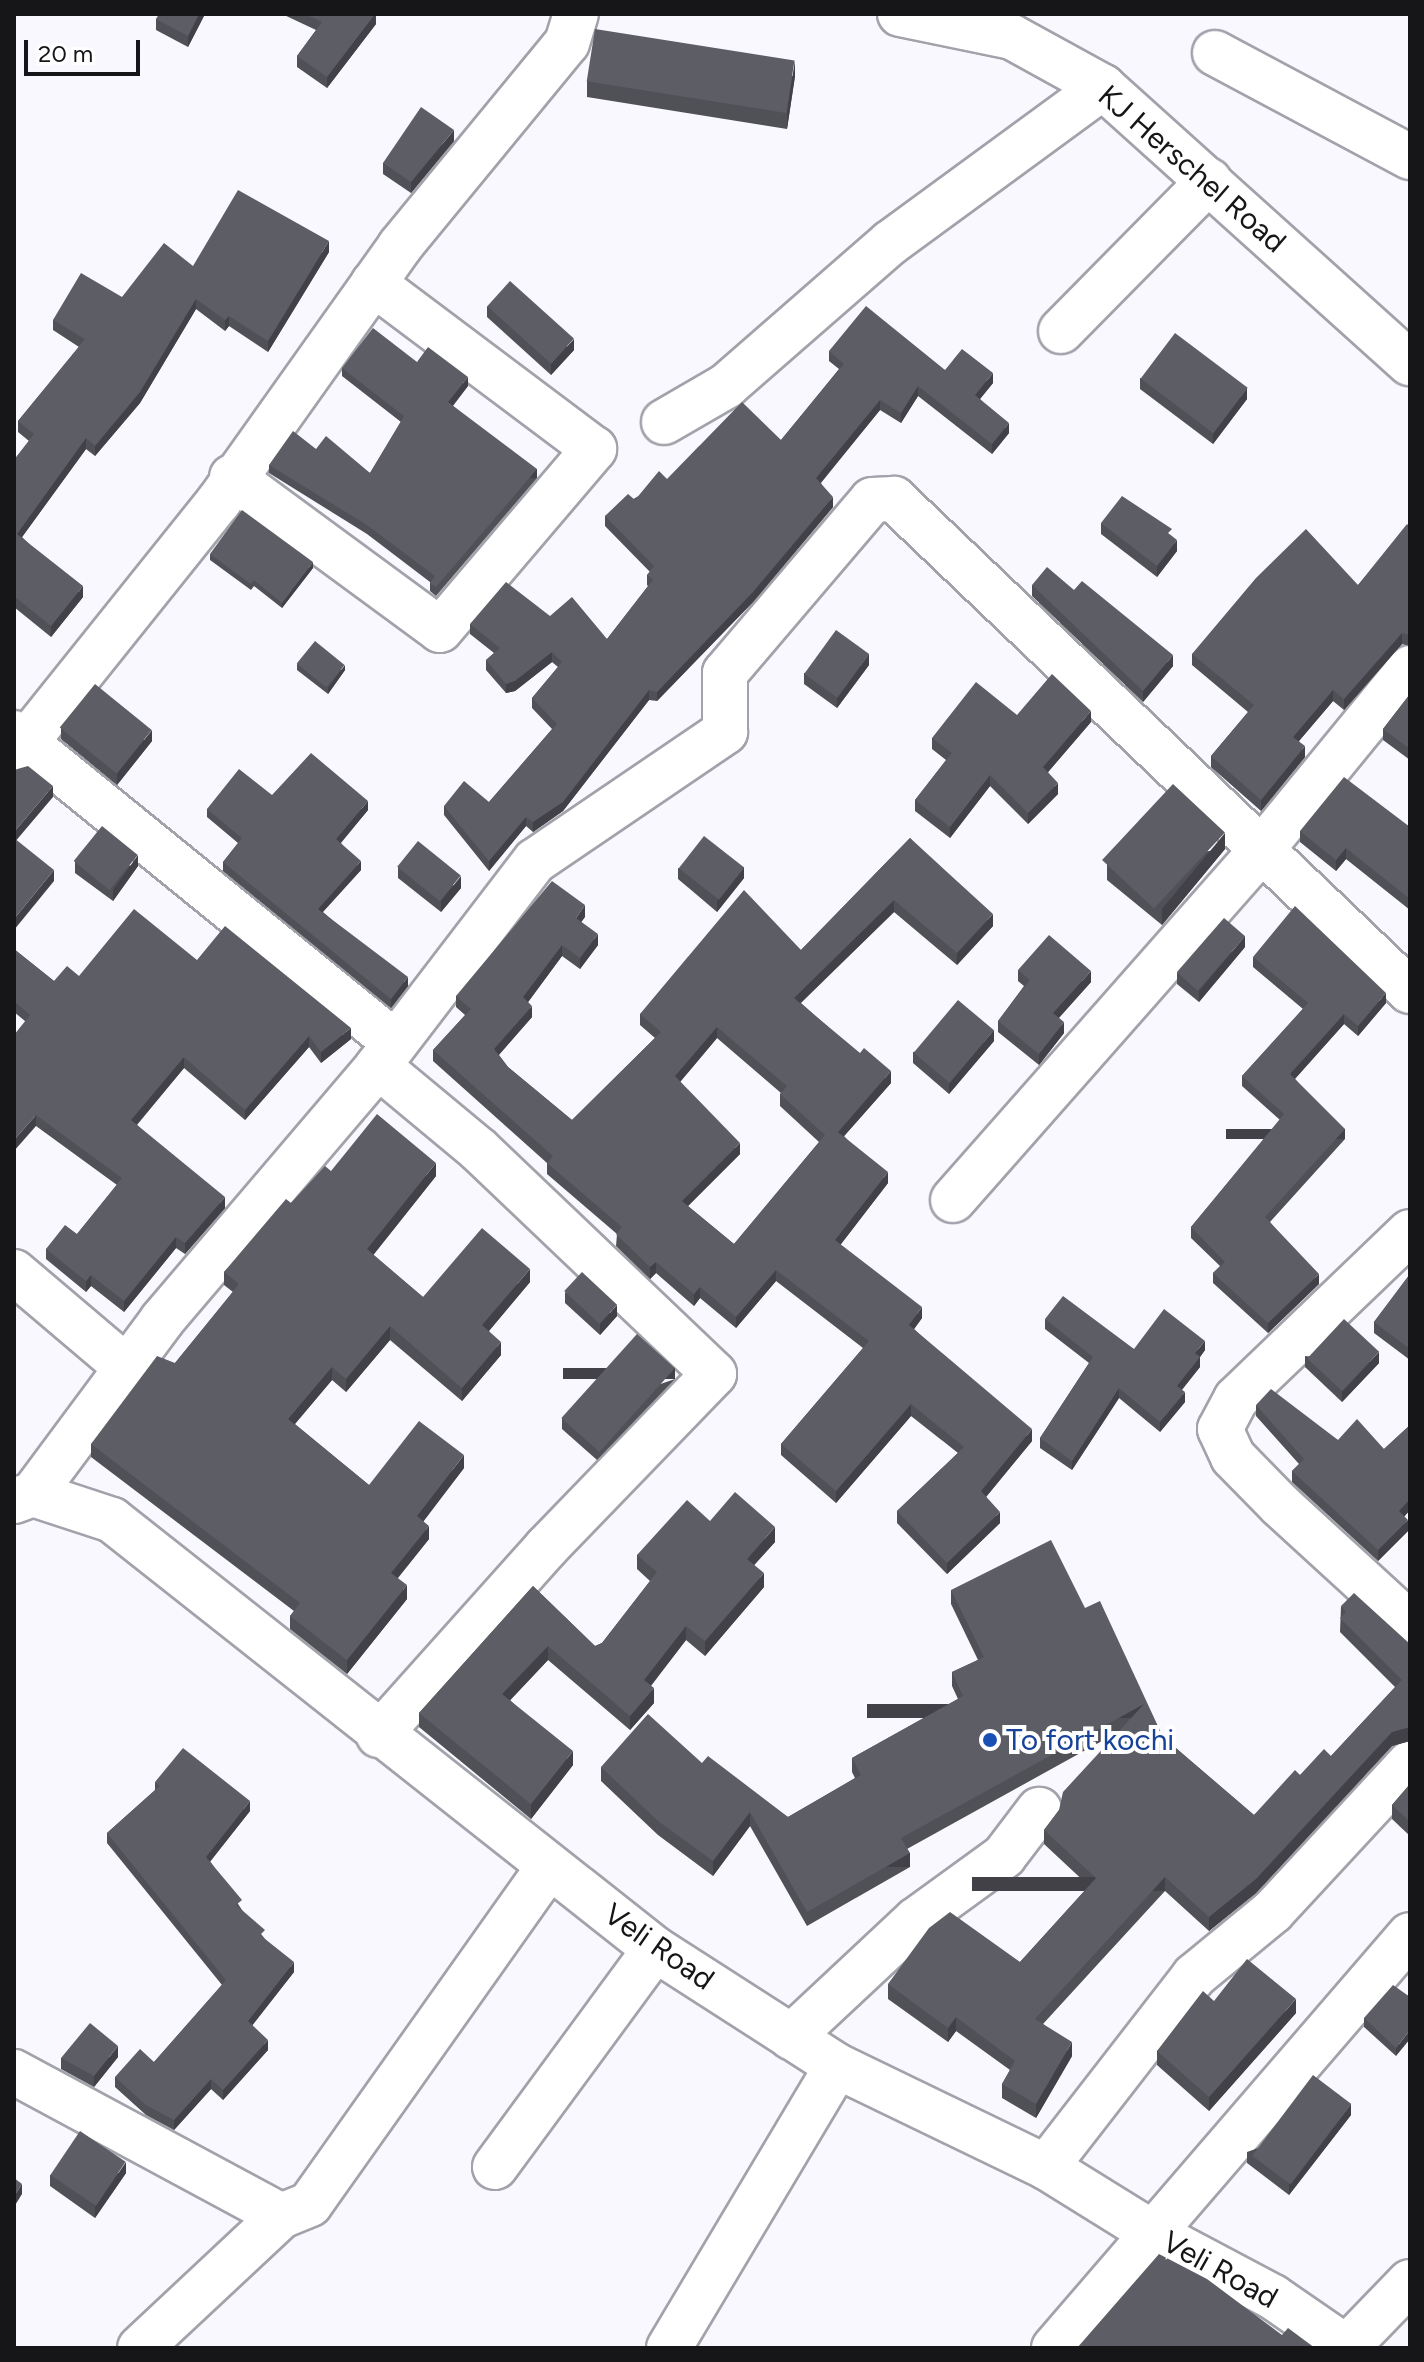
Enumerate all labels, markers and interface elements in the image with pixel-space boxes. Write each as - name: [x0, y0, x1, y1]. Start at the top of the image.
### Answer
- scale bar: [28, 24, 144, 74]
- text: 20 m: [38, 39, 93, 68]
- street label: KJ Herschel Road: [1091, 78, 1293, 260]
- place label: To fort kochi: [1006, 1722, 1174, 1758]
- marker: To fort kochi: [981, 1731, 999, 1749]
- street label: Veli Road: [597, 1896, 721, 1998]
- street label: Veli Road: [1156, 2224, 1284, 2316]

